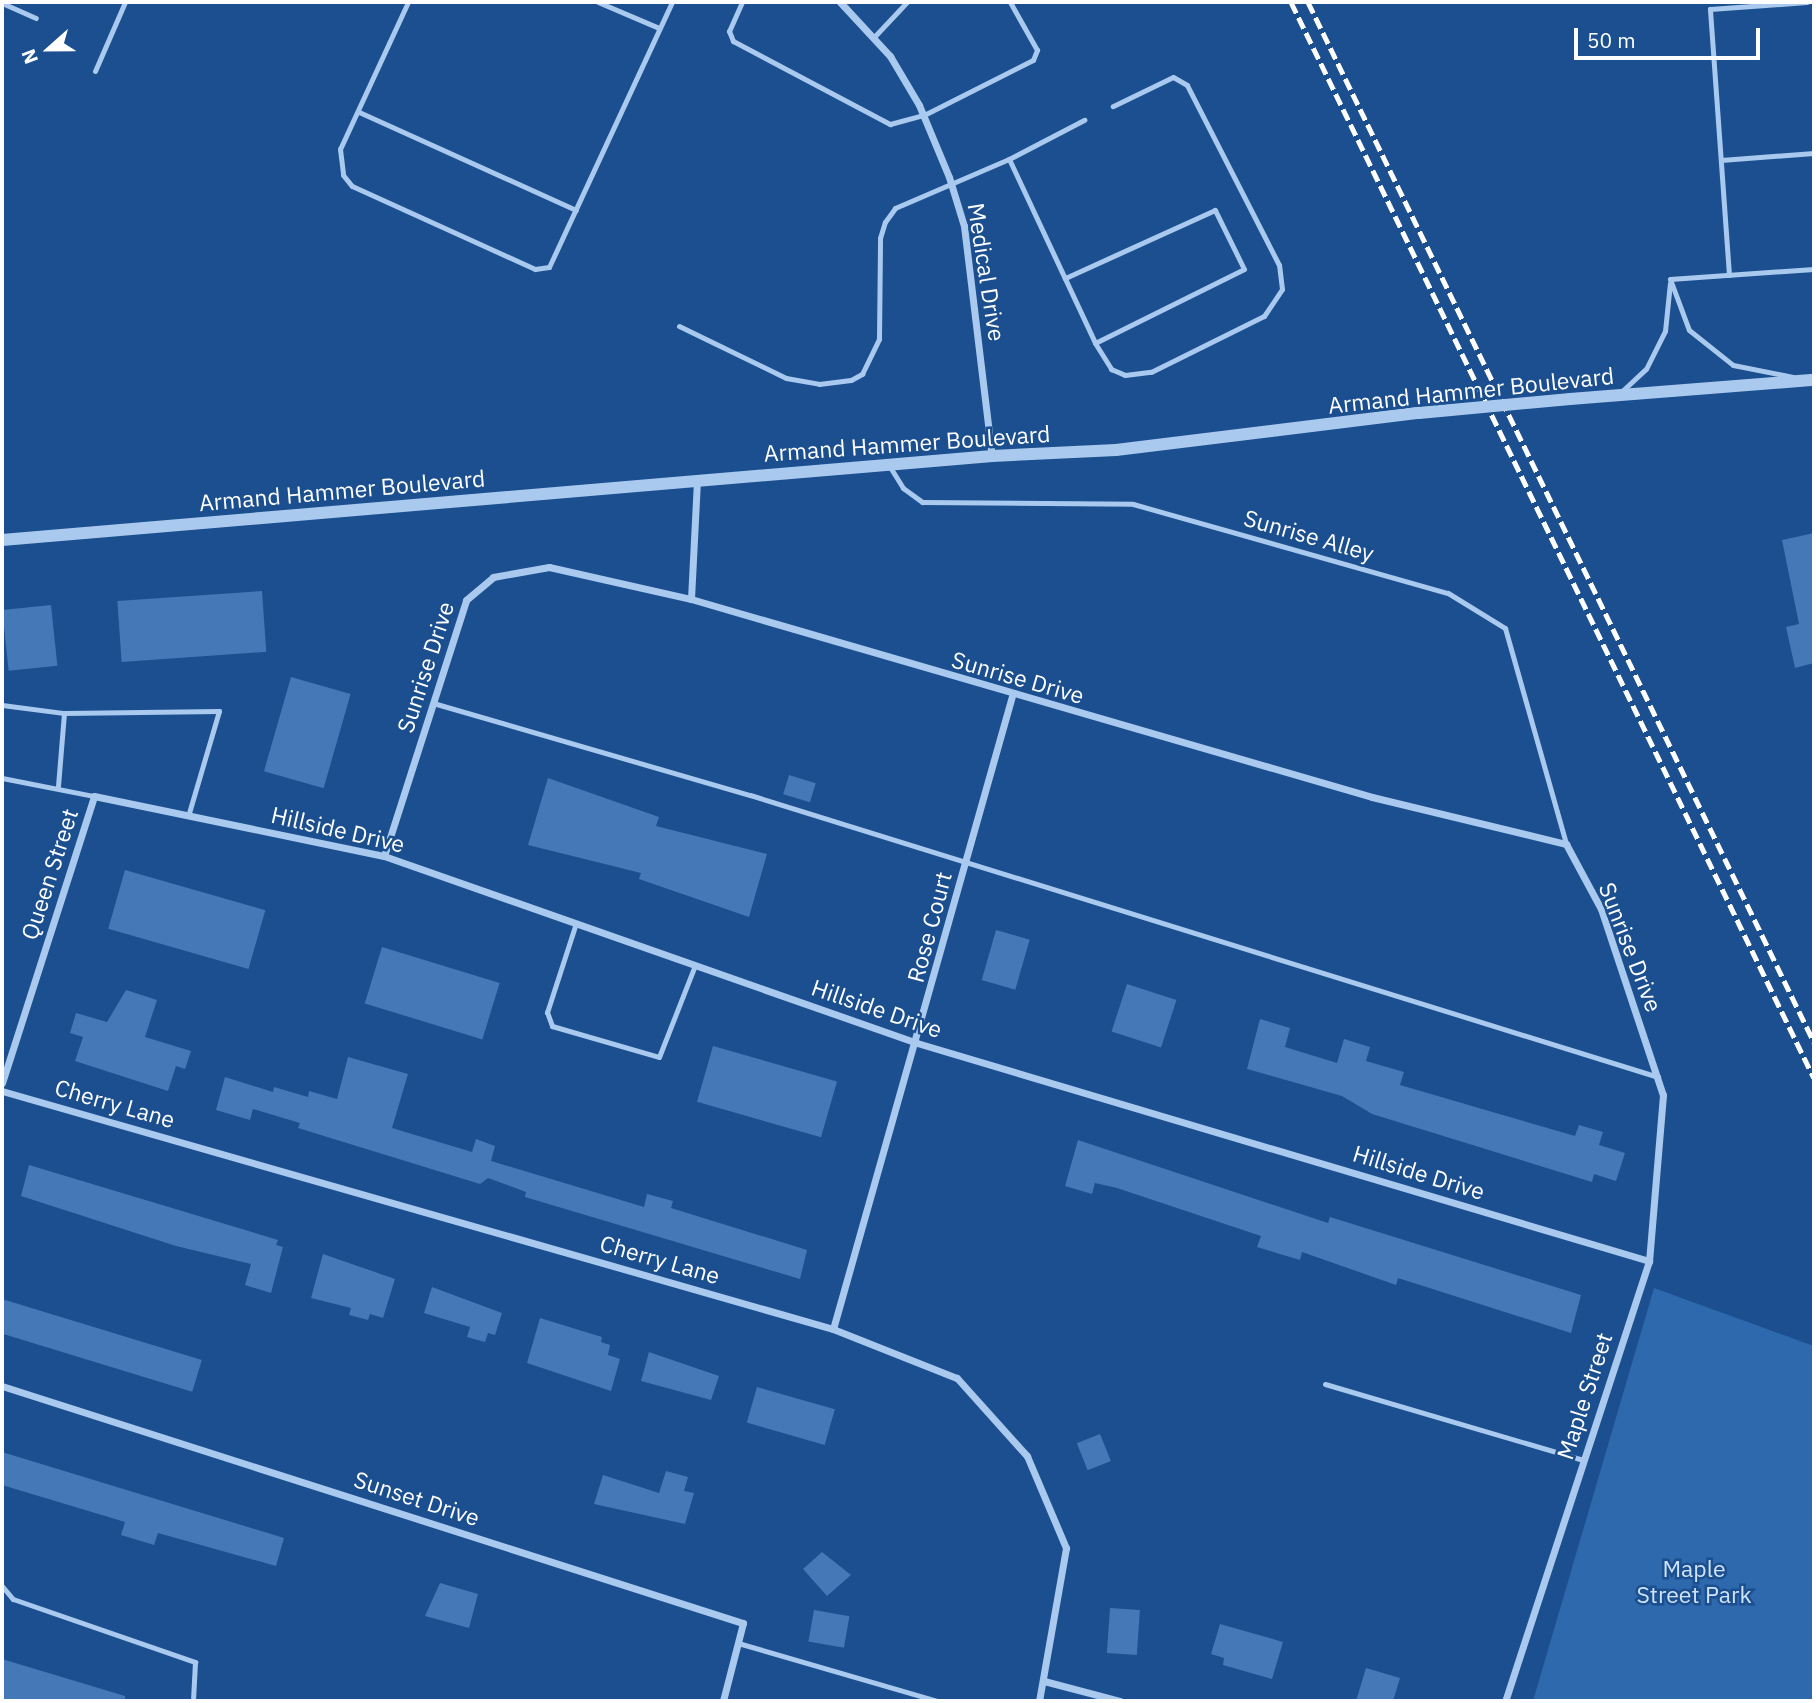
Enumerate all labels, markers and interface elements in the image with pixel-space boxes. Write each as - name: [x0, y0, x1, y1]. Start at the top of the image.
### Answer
- north arrow: [14, 14, 84, 84]
- scale bar: [1578, 14, 1764, 58]
- text: 50 m: [1587, 26, 1636, 54]
- text: N: [16, 46, 43, 67]
- street label: Medical Drive: [962, 201, 1012, 343]
- street label: Armand Hammer Boulevard: [1327, 361, 1615, 419]
- street label: Armand Hammer Boulevard: [763, 419, 1051, 467]
- street label: Armand Hammer Boulevard: [198, 464, 486, 516]
- street label: Sunrise Alley: [1241, 503, 1377, 567]
- street label: Sunrise Drive: [391, 598, 459, 736]
- street label: Sunrise Drive: [949, 645, 1087, 709]
- street label: Hillside Drive: [269, 800, 407, 858]
- street label: Queen Street: [15, 805, 83, 943]
- street label: Rose Court: [901, 869, 957, 985]
- street label: Sunrise Drive: [1594, 878, 1668, 1016]
- street label: Hillside Drive: [808, 973, 946, 1043]
- street label: Cherry Lane: [52, 1073, 178, 1133]
- street label: Hillside Drive: [1350, 1139, 1488, 1205]
- street label: Cherry Lane: [597, 1229, 723, 1289]
- street label: Maple Street: [1551, 1329, 1617, 1463]
- street label: Sunset Drive: [351, 1465, 483, 1531]
- park label: Maple Street Park: [1636, 1554, 1752, 1608]

